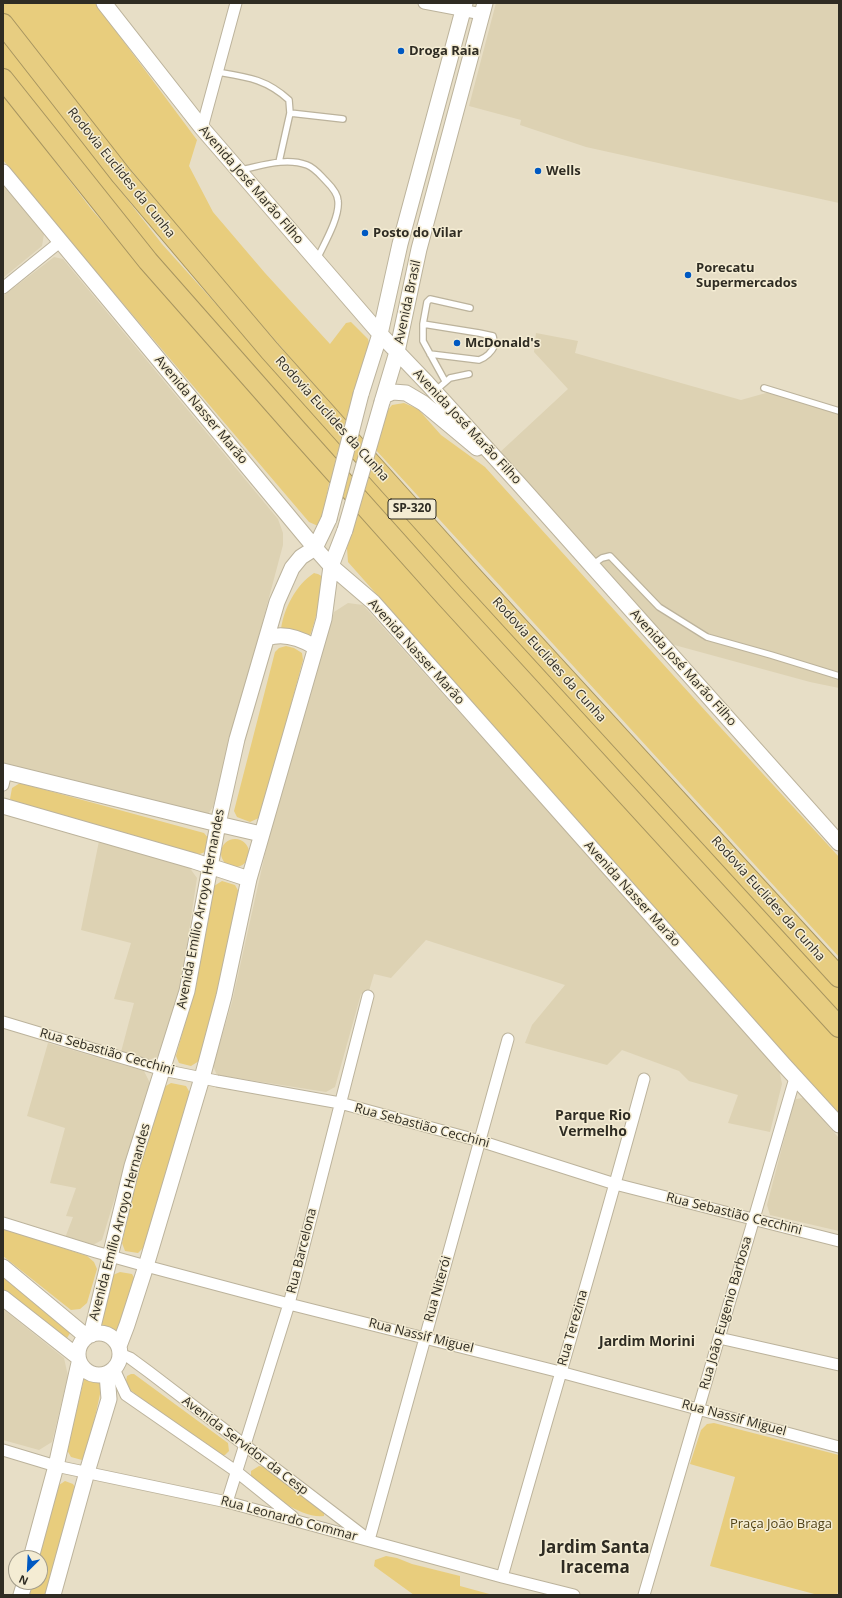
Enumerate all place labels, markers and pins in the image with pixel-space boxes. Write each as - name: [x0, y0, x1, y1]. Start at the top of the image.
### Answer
- place label: Droga Raia: [409, 43, 479, 59]
- marker: Droga Raia: [396, 46, 406, 56]
- place label: Wells: [546, 163, 581, 179]
- marker: Wells: [533, 166, 543, 176]
- place label: Posto do Vilar: [373, 225, 463, 241]
- marker: Posto do Vilar: [360, 228, 370, 238]
- place label: Porecatu Supermercados: [696, 260, 797, 291]
- marker: Porecatu Supermercados: [683, 270, 693, 280]
- place label: McDonald's: [465, 335, 540, 351]
- marker: McDonald's: [452, 338, 462, 348]

